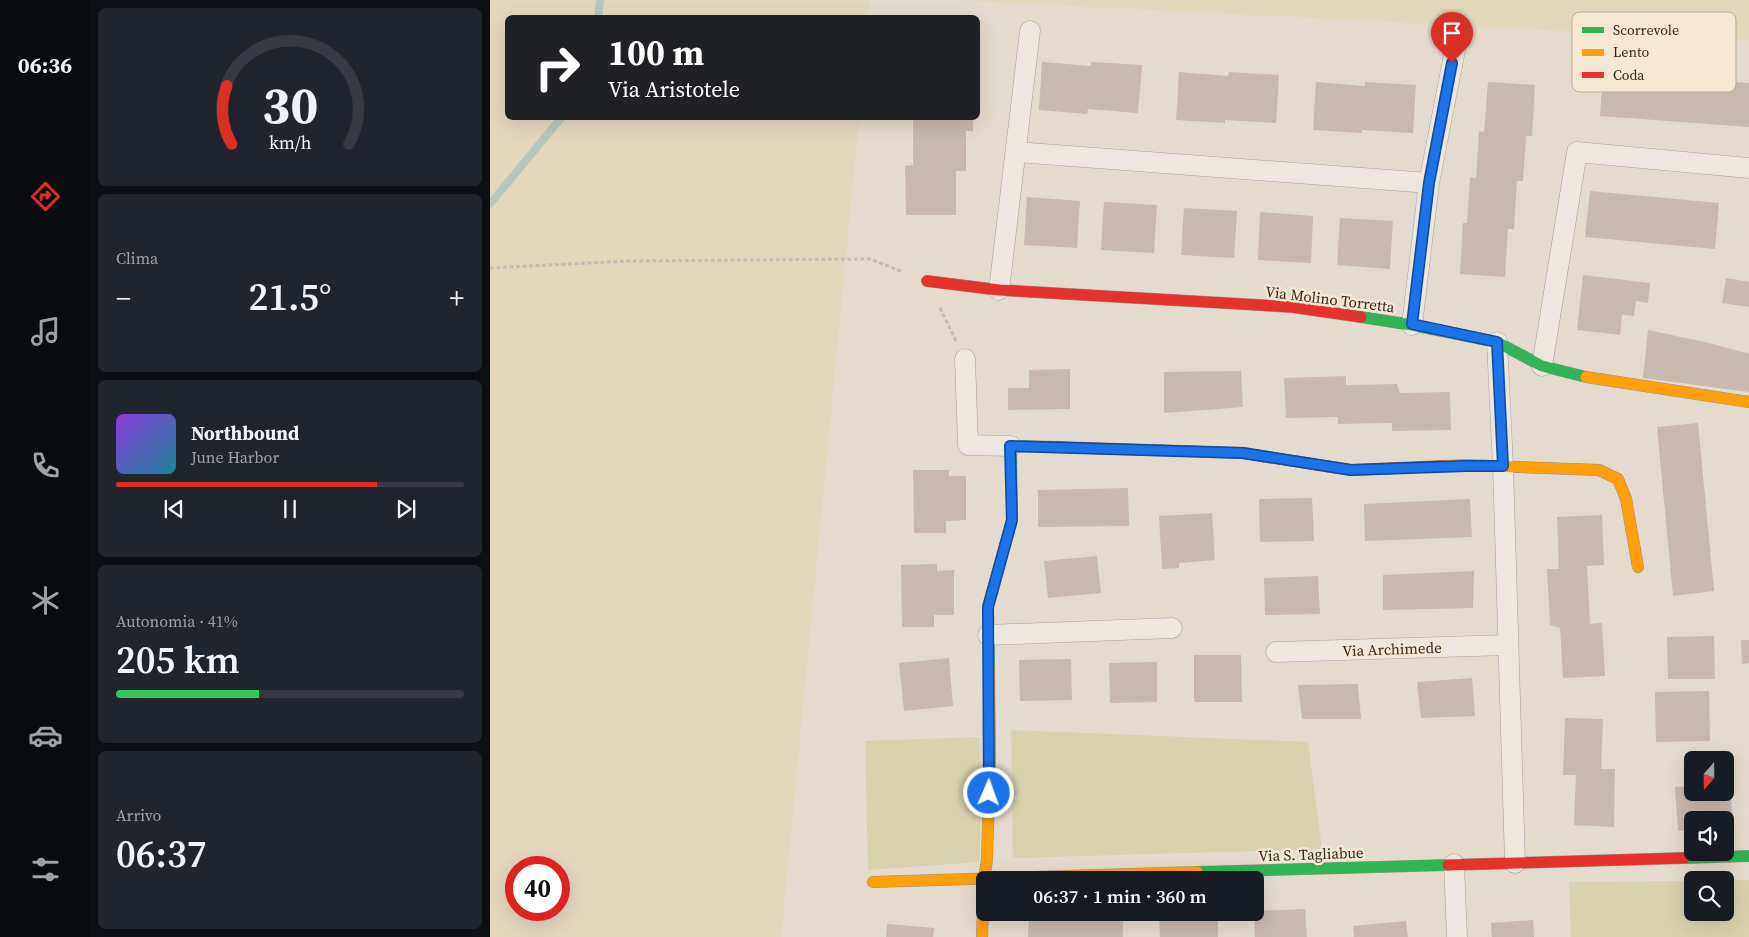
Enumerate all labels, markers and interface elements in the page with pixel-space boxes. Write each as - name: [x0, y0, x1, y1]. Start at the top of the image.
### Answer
- pin: [1431, 12, 1473, 63]
- legend: [1572, 12, 1736, 92]
- icon: arrive: [1438, 19, 1466, 47]
- text: Scorrevole: [1613, 20, 1679, 40]
- text: 100 m: [608, 29, 704, 77]
- icon: right: [525, 35, 590, 100]
- text: Lento: [1613, 42, 1649, 62]
- text: 06:36: [18, 50, 72, 80]
- text: Coda: [1613, 65, 1645, 85]
- text: 30: [262, 69, 318, 140]
- text: Via Aristotele: [608, 74, 740, 104]
- text: km/h: [269, 130, 312, 155]
- icon: directions: [28, 179, 63, 214]
- text: Clima: [116, 247, 158, 269]
- text: 21.5°: [248, 271, 332, 323]
- text: −: [116, 279, 131, 317]
- text: +: [449, 279, 464, 317]
- street label: Via Molino Torretta: [1264, 281, 1396, 317]
- icon: music: [28, 314, 63, 349]
- text: Northbound: [191, 420, 299, 446]
- text: June Harbor: [191, 446, 279, 468]
- icon: phone: [28, 448, 63, 483]
- icon: previous: [160, 495, 188, 523]
- icon: pause: [276, 495, 304, 523]
- icon: next: [392, 495, 420, 523]
- icon: climate: [28, 583, 63, 618]
- text: Autonomia · 41%: [116, 610, 238, 632]
- text: 205 km: [116, 634, 240, 686]
- street label: Via Archimede: [1342, 637, 1442, 661]
- icon: car: [28, 718, 63, 753]
- north arrow: [1684, 751, 1734, 801]
- map controls: [1684, 751, 1734, 921]
- position arrow: [962, 766, 1014, 818]
- text: Arrivo: [116, 804, 161, 826]
- button: sound: [1684, 811, 1734, 861]
- text: 06:37: [116, 828, 206, 880]
- street label: Via S. Tagliabue: [1258, 842, 1364, 866]
- icon: filters: [28, 852, 63, 887]
- speed limit sign: 40: [505, 856, 570, 921]
- button: search: [1684, 871, 1734, 921]
- text: 06:37 · 1 min · 360 m: [1033, 883, 1207, 909]

